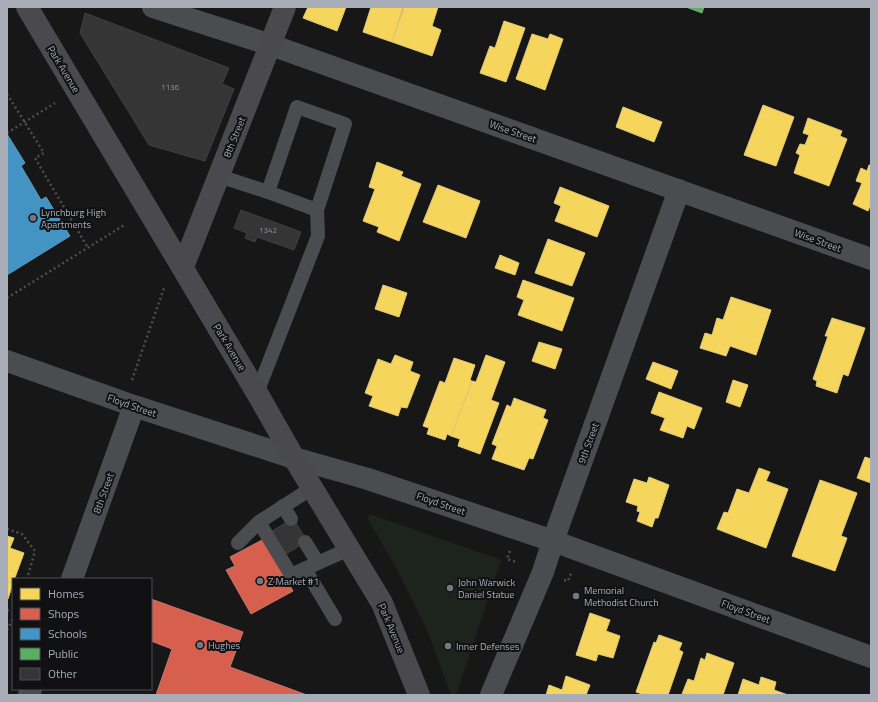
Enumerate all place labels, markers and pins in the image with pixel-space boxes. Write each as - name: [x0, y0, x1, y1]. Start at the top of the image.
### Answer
- place label: Lynchburg High Apartments: [41, 205, 106, 232]
- marker: Lynchburg High Apartments: [28, 213, 38, 223]
- place label: Z Market #1: [268, 574, 319, 589]
- place label: John Warwick Daniel Statue: [458, 575, 515, 602]
- marker: Z Market #1: [255, 576, 265, 586]
- marker: John Warwick Daniel Statue: [445, 583, 455, 593]
- place label: Memorial Methodist Church: [584, 583, 659, 610]
- marker: Memorial Methodist Church: [571, 591, 581, 601]
- place label: Hughes: [208, 638, 241, 653]
- place label: Inner Defenses: [456, 639, 520, 654]
- marker: Hughes: [195, 640, 205, 650]
- marker: Inner Defenses: [443, 641, 453, 651]

